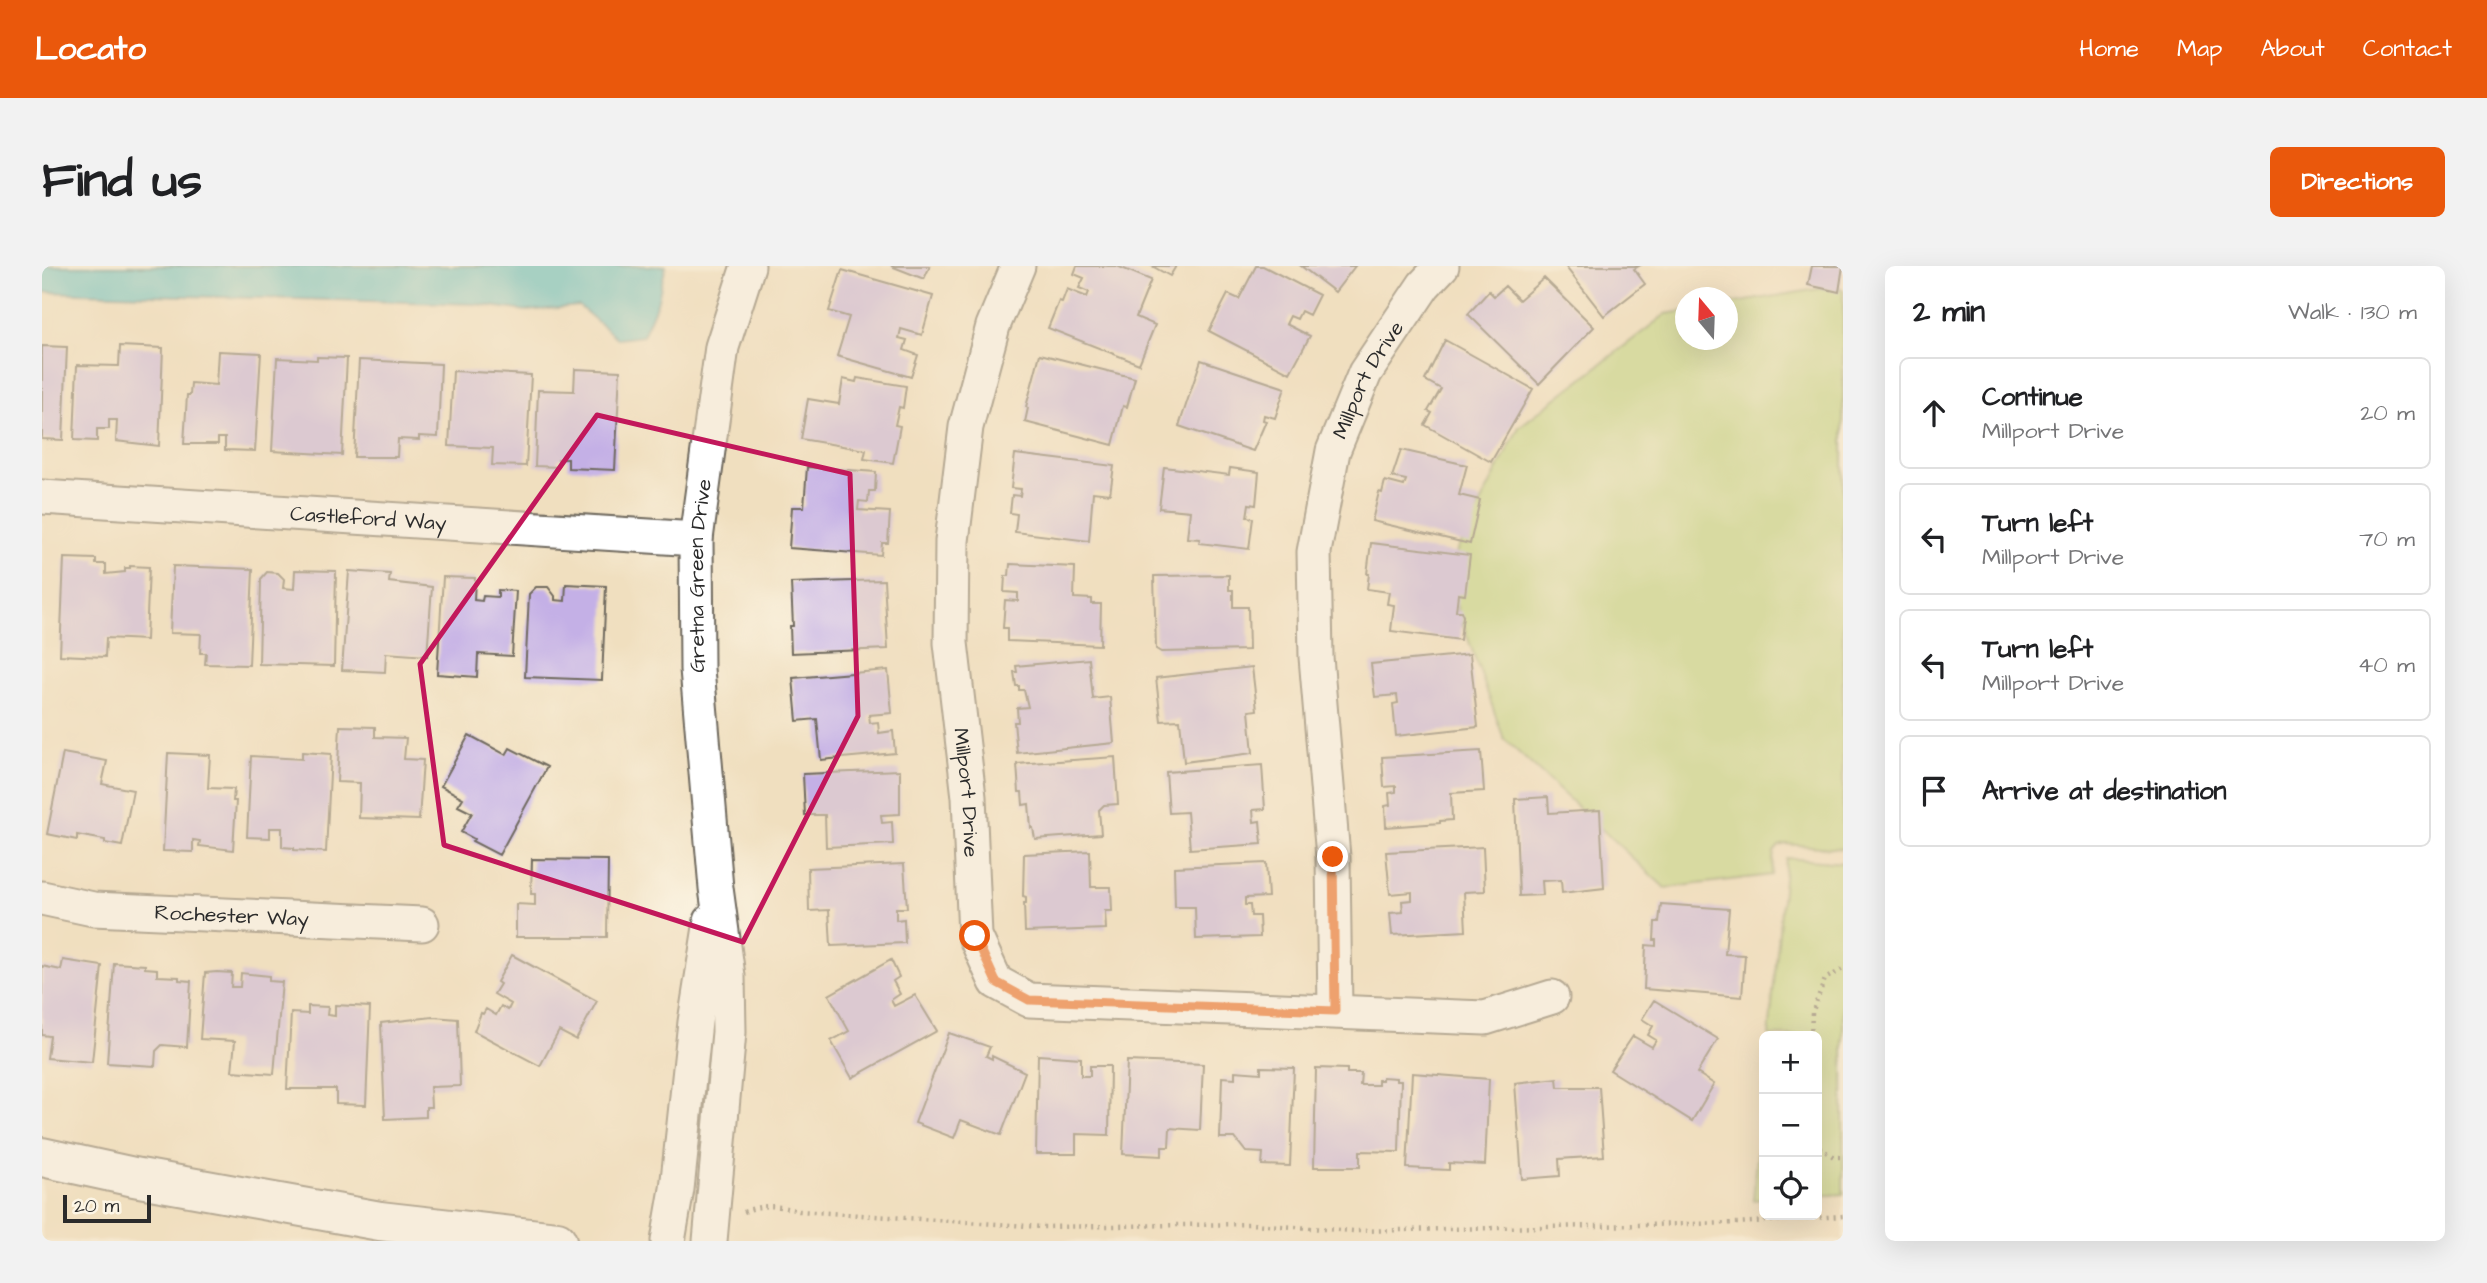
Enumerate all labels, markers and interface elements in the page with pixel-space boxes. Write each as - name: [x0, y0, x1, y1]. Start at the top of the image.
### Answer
- text: Locato: [35, 26, 146, 72]
- text: Home: [2079, 32, 2139, 66]
- text: Map: [2177, 32, 2222, 66]
- text: About: [2260, 32, 2325, 66]
- text: Contact: [2363, 32, 2452, 66]
- button: Directions: [2270, 147, 2445, 217]
- text: Find us: [42, 148, 202, 216]
- north arrow: [1675, 287, 1738, 350]
- text: 2 min: [1913, 291, 1985, 333]
- text: Walk · 130 m: [2288, 296, 2417, 328]
- street label: Millport Drive: [1326, 315, 1411, 443]
- text: Continue: [1982, 379, 2083, 415]
- icon: ahead: [1915, 394, 1953, 432]
- text: 20 m: [2360, 397, 2415, 429]
- text: Millport Drive: [1982, 415, 2124, 447]
- street label: Gretna Green Drive: [682, 477, 719, 673]
- street label: Castleford Way: [289, 499, 448, 540]
- text: Turn left: [1982, 505, 2093, 541]
- icon: left: [1915, 520, 1953, 558]
- text: 70 m: [2359, 523, 2415, 555]
- text: Millport Drive: [1982, 541, 2124, 573]
- text: Turn left: [1982, 631, 2093, 667]
- icon: left: [1915, 646, 1953, 684]
- text: 40 m: [2358, 649, 2415, 681]
- text: Millport Drive: [1982, 667, 2124, 699]
- street label: Millport Drive: [946, 726, 986, 858]
- icon: arrive: [1915, 772, 1953, 810]
- text: Arrive at destination: [1982, 773, 2227, 809]
- route end: [1317, 841, 1348, 872]
- street label: Rochester Way: [154, 898, 310, 936]
- route start: [959, 920, 990, 951]
- map controls: [1759, 1031, 1822, 1220]
- button: +: [1759, 1031, 1822, 1094]
- button: −: [1759, 1094, 1822, 1157]
- button: locate: [1759, 1157, 1822, 1220]
- scale bar: [63, 1192, 150, 1224]
- text: 20 m: [74, 1193, 119, 1220]

